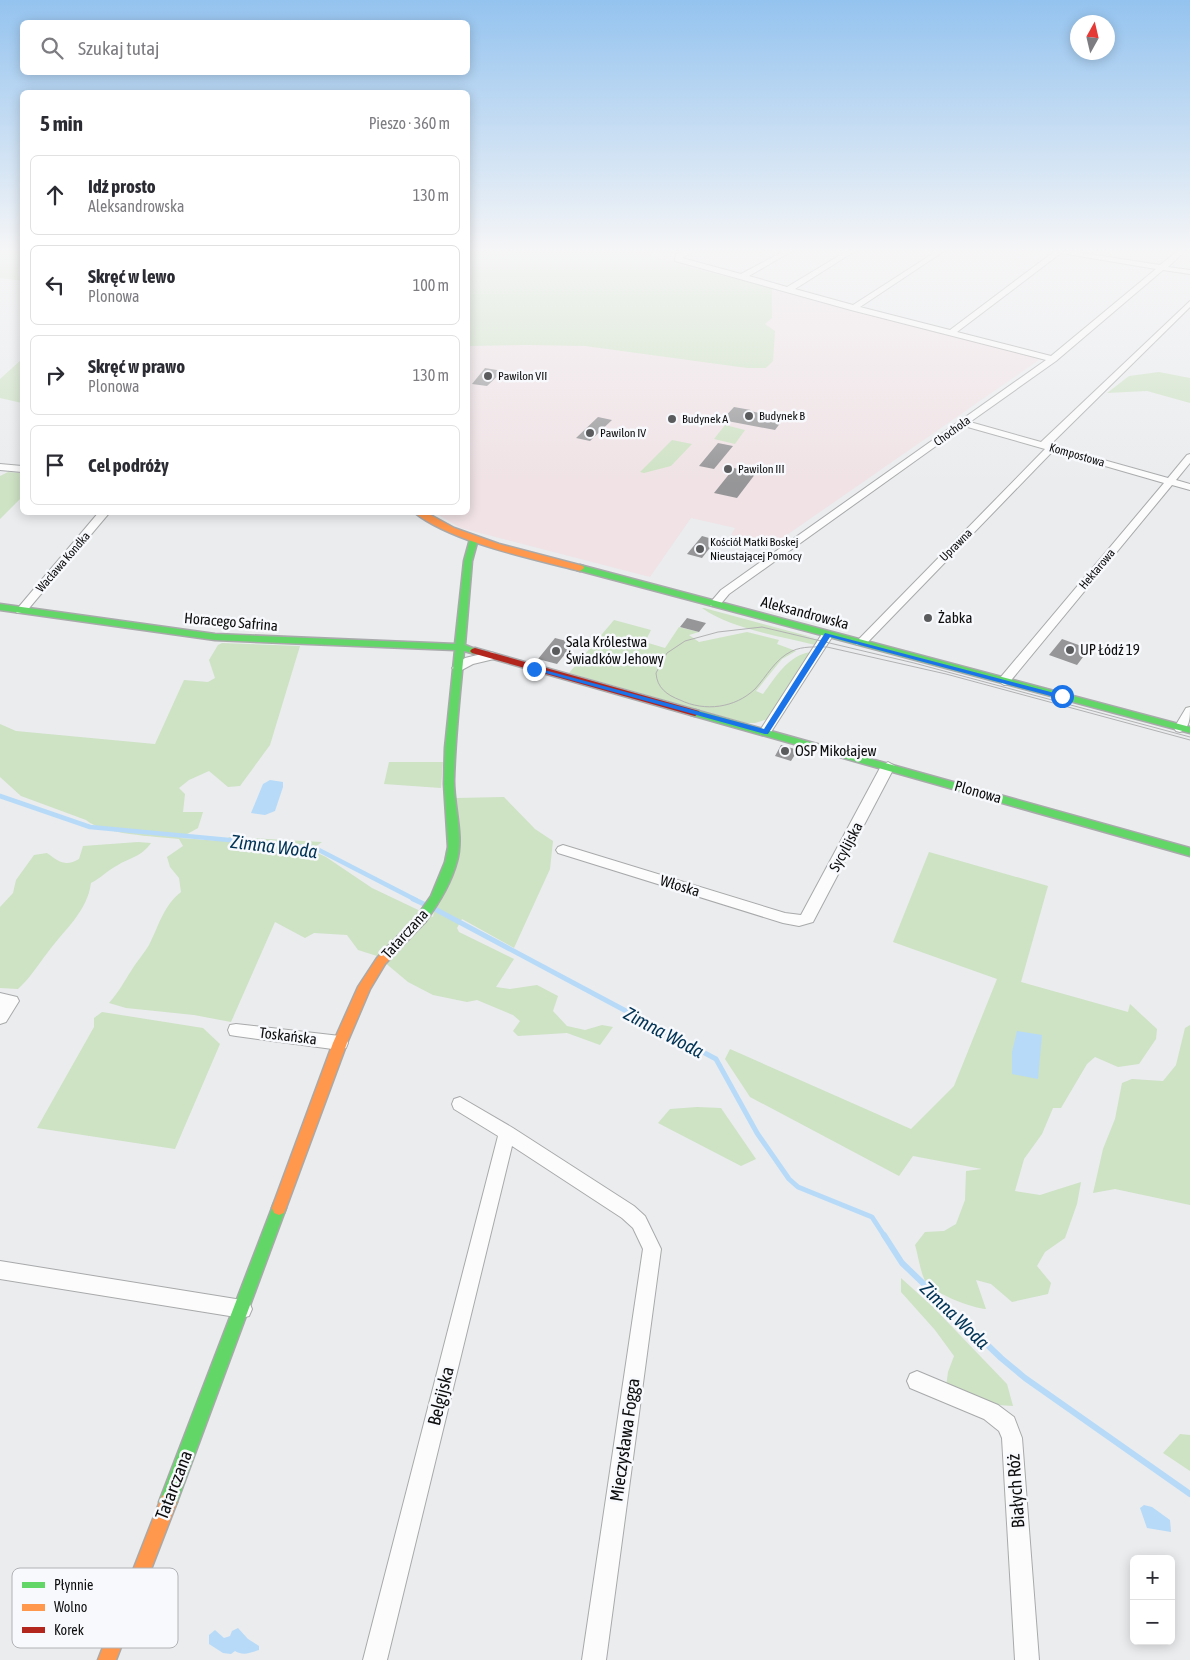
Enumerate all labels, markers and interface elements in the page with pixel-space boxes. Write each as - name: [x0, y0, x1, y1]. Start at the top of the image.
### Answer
- north arrow: [1070, 15, 1115, 60]
- search box: [20, 20, 470, 75]
- icon: search: [38, 34, 66, 62]
- text: Szukaj tutaj: [78, 37, 160, 59]
- text: 5 min: [40, 111, 83, 135]
- text: Pieszo · 360 m: [369, 114, 450, 132]
- text: Idź prosto: [88, 175, 156, 197]
- icon: ahead: [41, 181, 69, 209]
- text: 130 m: [413, 186, 449, 204]
- text: Aleksandrowska: [88, 197, 184, 215]
- text: Skręć w lewo: [88, 265, 175, 287]
- icon: left: [41, 271, 69, 299]
- text: 100 m: [413, 276, 449, 294]
- text: Plonowa: [88, 287, 139, 305]
- text: Skręć w prawo: [88, 355, 185, 377]
- icon: right: [41, 361, 69, 389]
- text: 130 m: [413, 366, 449, 384]
- place label: Pawilon VII: [498, 369, 547, 383]
- marker: Pawilon VII: [482, 370, 494, 382]
- text: Plonowa: [88, 377, 139, 395]
- place label: Budynek B: [759, 409, 805, 423]
- marker: Budynek B: [743, 410, 755, 422]
- place label: Budynek A: [682, 412, 728, 426]
- marker: Budynek A: [666, 413, 678, 425]
- street label: Chochoła: [931, 413, 973, 449]
- place label: Pawilon IV: [600, 426, 646, 440]
- marker: Pawilon IV: [584, 427, 596, 439]
- street label: Kompostowa: [1048, 440, 1106, 470]
- icon: arrive: [41, 451, 69, 479]
- text: Cel podróży: [88, 454, 169, 476]
- place label: Pawilon III: [738, 462, 785, 476]
- marker: Pawilon III: [722, 463, 734, 475]
- street label: Uprawna: [937, 526, 975, 564]
- street label: Wacława Kondka: [33, 529, 93, 595]
- place label: Kościół Matki Boskej Nieustającej Pomocy: [710, 535, 802, 563]
- marker: Kościół Matki Boskej Nieustającej Pomocy: [694, 543, 706, 555]
- street label: Hektarowa: [1076, 546, 1118, 592]
- street label: Aleksandrowska: [759, 593, 851, 632]
- street label: Horacego Safrina: [183, 609, 279, 634]
- place label: Żabka: [938, 609, 972, 626]
- marker: Żabka: [922, 612, 934, 624]
- place label: Sala Królestwa Świadków Jehowy: [566, 633, 664, 667]
- place label: UP Łódź 19: [1080, 641, 1140, 658]
- marker: UP Łódź 19: [1064, 644, 1076, 656]
- marker: Sala Królestwa Świadków Jehowy: [550, 645, 562, 657]
- route end: [523, 658, 546, 681]
- route start: [1051, 685, 1074, 708]
- place label: OSP Mikołajew: [795, 742, 876, 759]
- marker: OSP Mikołajew: [779, 745, 791, 757]
- street label: Plonowa: [953, 777, 1004, 806]
- street label: Sycylijska: [825, 819, 866, 874]
- water label: Zimna Woda: [229, 830, 319, 862]
- street label: Włoska: [658, 871, 702, 900]
- street label: Tatarczana: [378, 906, 431, 962]
- water label: Zimna Woda: [620, 1002, 708, 1062]
- street label: Toskańska: [258, 1024, 318, 1047]
- water label: Zimna Woda: [916, 1277, 994, 1353]
- street label: Belgijska: [423, 1364, 458, 1427]
- street label: Mieczysława Fogga: [605, 1377, 644, 1503]
- street label: Tatarczana: [151, 1447, 196, 1522]
- street label: Białych Róż: [1002, 1453, 1029, 1529]
- map controls: [1130, 1555, 1175, 1645]
- button: +: [1130, 1555, 1175, 1600]
- legend: [12, 1568, 178, 1648]
- text: Płynnie: [54, 1577, 93, 1593]
- text: Wolno: [54, 1599, 87, 1615]
- button: −: [1130, 1600, 1175, 1645]
- text: Korek: [54, 1622, 84, 1638]

